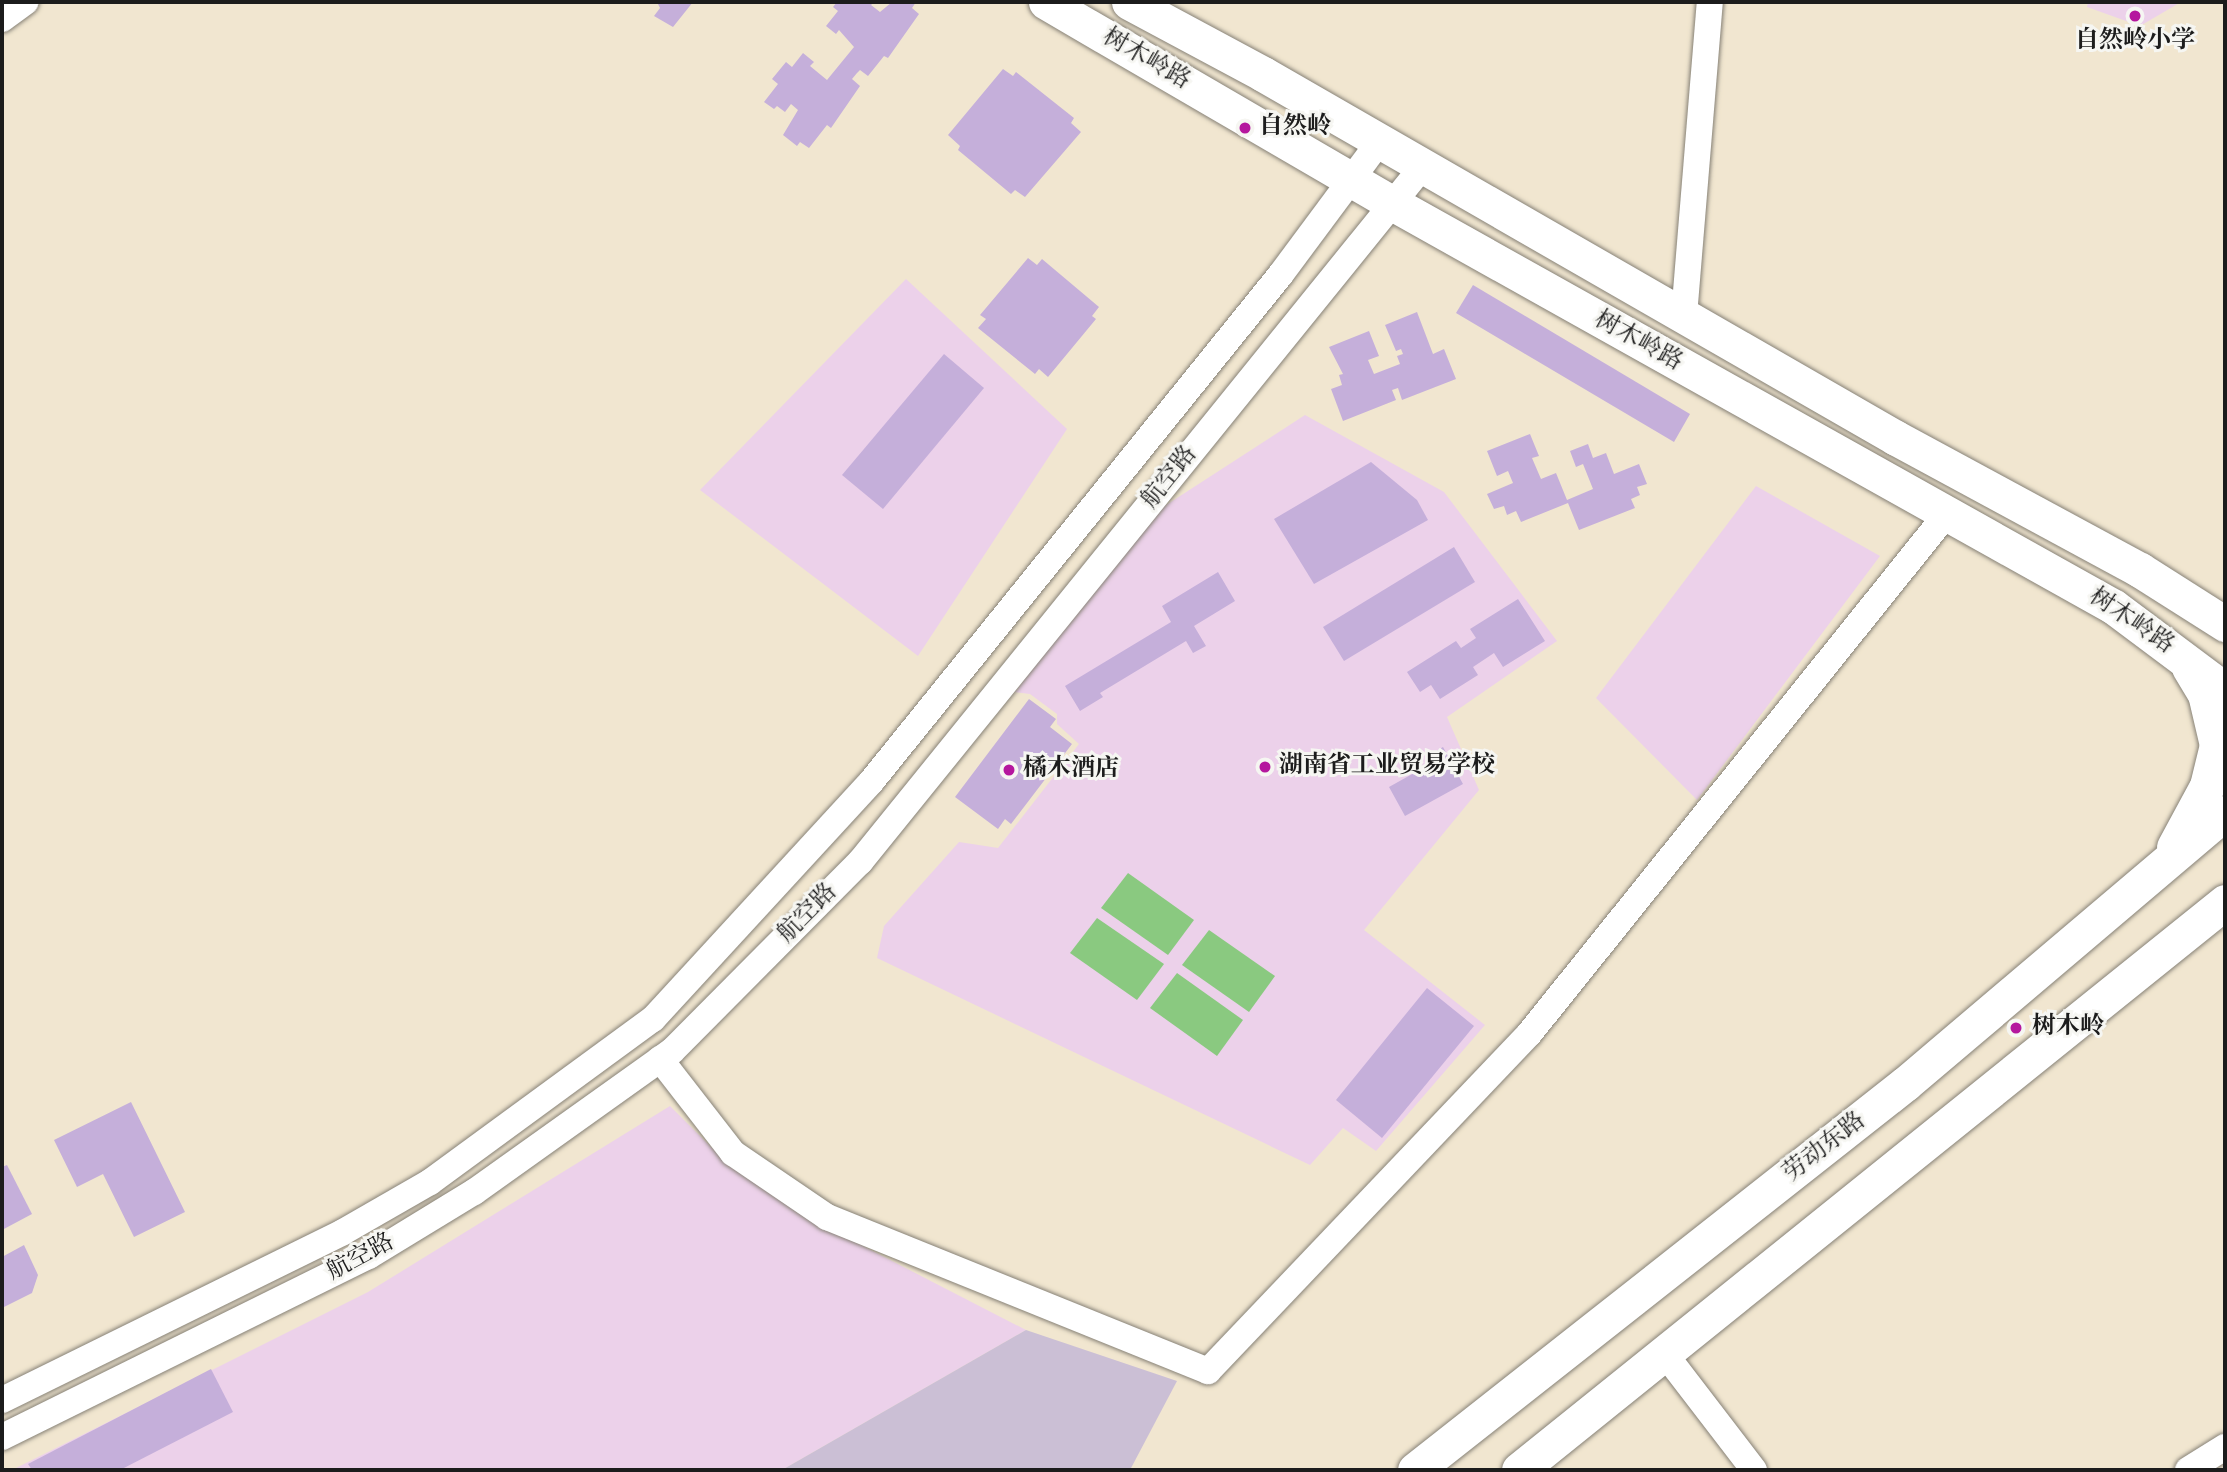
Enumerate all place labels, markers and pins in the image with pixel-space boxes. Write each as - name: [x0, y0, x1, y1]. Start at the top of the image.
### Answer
- marker: 自然岭小学: [2127, 8, 2143, 24]
- place label: 自然岭小学: [2075, 28, 2195, 56]
- place label: 自然岭: [1259, 114, 1331, 142]
- marker: 自然岭: [1237, 120, 1253, 136]
- place label: 湖南省工业贸易学校: [1279, 753, 1495, 781]
- place label: 橘木酒店: [1023, 756, 1119, 784]
- marker: 湖南省工业贸易学校: [1257, 759, 1273, 775]
- marker: 橘木酒店: [1001, 762, 1017, 778]
- place label: 树木岭: [2032, 1014, 2104, 1042]
- marker: 树木岭: [2006, 1018, 2026, 1038]

